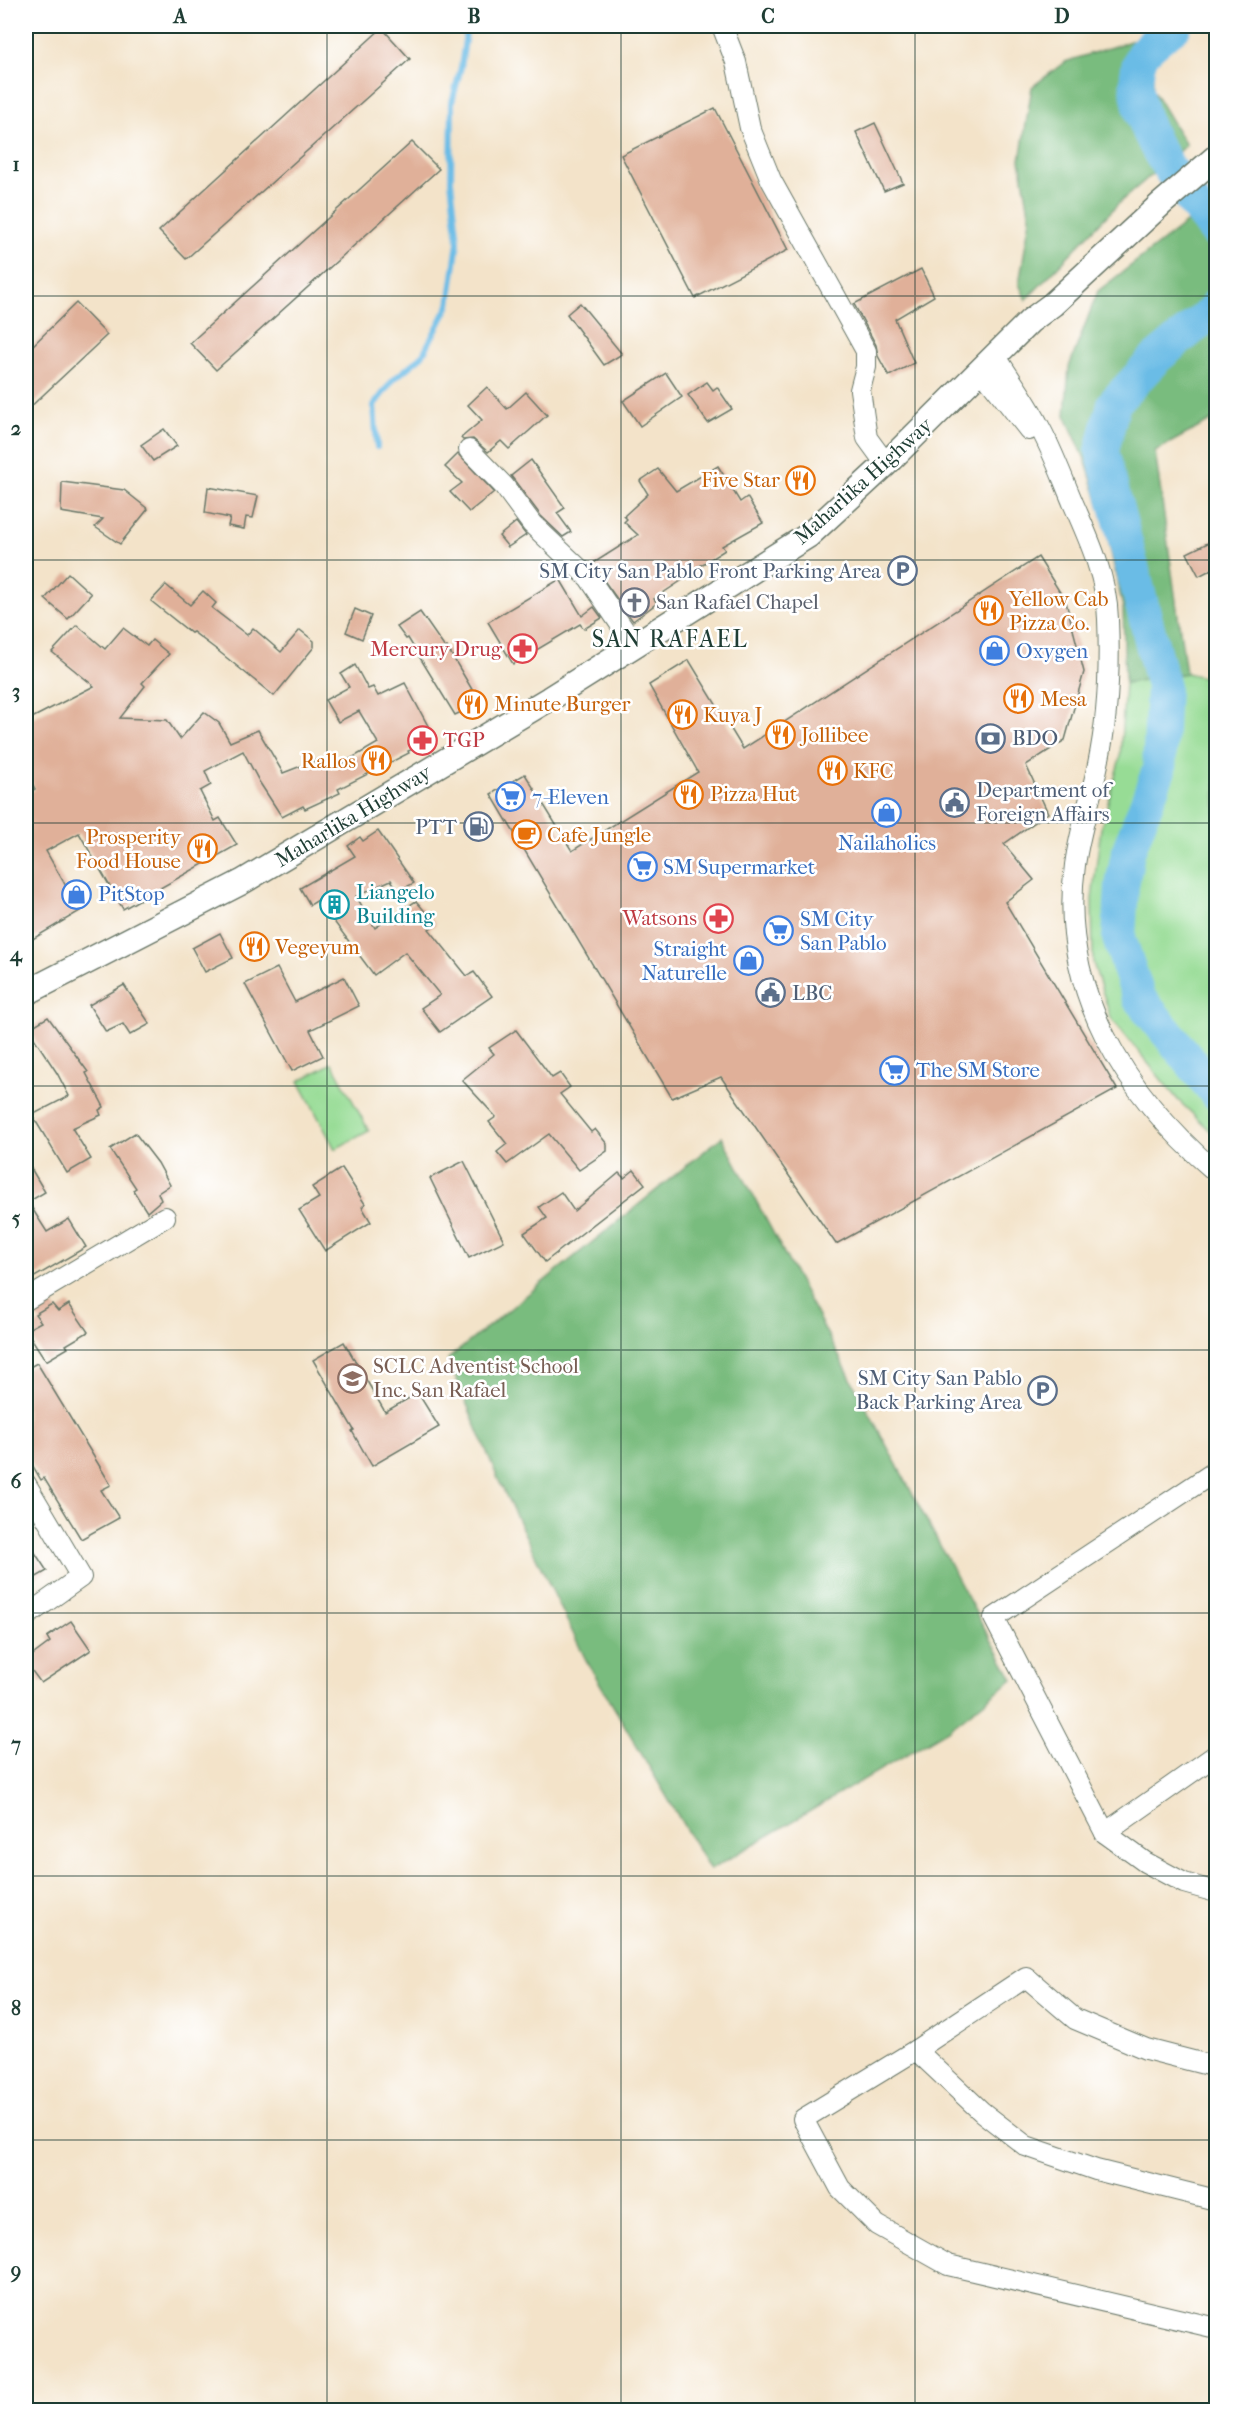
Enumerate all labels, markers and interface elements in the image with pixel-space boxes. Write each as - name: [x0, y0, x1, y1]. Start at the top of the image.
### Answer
- text: A: [172, 5, 188, 28]
- text: B: [467, 5, 481, 28]
- text: C: [761, 5, 775, 28]
- text: D: [1054, 5, 1070, 28]
- text: 1: [12, 153, 20, 176]
- street label: Maharlika Highway: [789, 412, 938, 549]
- text: 2: [11, 417, 21, 440]
- restaurant icon: Five Star: [785, 464, 817, 496]
- place label: Five Star: [701, 468, 780, 492]
- parking icon: SM City San Pablo Front Parking Area: [886, 555, 918, 587]
- place label: SM City San Pablo Front Parking Area: [539, 559, 881, 583]
- church icon: San Rafael Chapel: [619, 586, 651, 618]
- place label: Yellow Cab Pizza Co.: [1008, 587, 1108, 635]
- place label: San Rafael Chapel: [656, 590, 819, 614]
- restaurant icon: Yellow Cab Pizza Co.: [972, 595, 1004, 627]
- district label: SAN RAFAEL: [592, 625, 748, 653]
- pharmacy icon: Mercury Drug: [507, 633, 539, 665]
- shop icon: Oxygen: [979, 635, 1011, 667]
- place label: Mercury Drug: [370, 637, 503, 661]
- place label: Oxygen: [1016, 639, 1088, 663]
- text: 3: [12, 680, 20, 703]
- restaurant icon: Mesa: [1003, 683, 1035, 715]
- place label: Mesa: [1040, 687, 1087, 711]
- restaurant icon: Minute Burger: [457, 688, 489, 720]
- place label: Minute Burger: [494, 692, 631, 716]
- restaurant icon: Kuya J: [666, 699, 698, 731]
- place label: Kuya J: [703, 703, 763, 727]
- restaurant icon: Jollibee: [764, 719, 796, 751]
- bank icon: BDO: [975, 722, 1007, 754]
- place label: Jollibee: [799, 723, 868, 747]
- pharmacy icon: TGP: [406, 724, 438, 756]
- place label: BDO: [1012, 726, 1058, 750]
- place label: TGP: [443, 728, 485, 752]
- restaurant icon: Rallos: [361, 745, 393, 777]
- place label: Rallos: [301, 749, 356, 773]
- restaurant icon: KFC: [816, 755, 848, 787]
- place label: KFC: [853, 759, 894, 783]
- street label: Maharlika Highway: [271, 760, 436, 872]
- restaurant icon: Pizza Hut: [673, 778, 705, 810]
- place label: Department of Foreign Affairs: [976, 778, 1113, 826]
- supermarket icon: 7-Eleven: [495, 781, 527, 813]
- place label: Pizza Hut: [710, 782, 798, 806]
- place label: 7-Eleven: [532, 785, 609, 809]
- public building icon: Department of Foreign Affairs: [939, 786, 971, 818]
- shop icon: Nailaholics: [871, 796, 903, 828]
- fuel station icon: PTT: [462, 811, 494, 843]
- place label: PTT: [415, 815, 458, 839]
- cafe icon: Cafe Jungle: [510, 819, 542, 851]
- place label: Cafe Jungle: [547, 823, 651, 847]
- place label: Prosperity Food House: [76, 825, 182, 873]
- place label: Nailaholics: [838, 831, 936, 855]
- restaurant icon: Prosperity Food House: [186, 833, 218, 865]
- supermarket icon: SM Supermarket: [626, 851, 658, 883]
- place label: SM Supermarket: [663, 855, 816, 879]
- shop icon: PitStop: [61, 878, 93, 910]
- place label: Liangelo Building: [356, 880, 435, 928]
- place label: PitStop: [98, 882, 165, 906]
- building icon: Liangelo Building: [319, 888, 351, 920]
- pharmacy icon: Watsons: [702, 902, 734, 934]
- place label: Watsons: [621, 906, 697, 930]
- place label: SM City San Pablo: [800, 907, 887, 955]
- supermarket icon: SM City San Pablo: [763, 915, 795, 947]
- restaurant icon: Vegeyum: [238, 931, 270, 963]
- place label: Vegeyum: [274, 935, 360, 959]
- place label: Straight Naturelle: [641, 937, 728, 985]
- text: 4: [9, 943, 23, 967]
- shop icon: Straight Naturelle: [732, 945, 764, 977]
- public building icon: LBC: [755, 977, 787, 1009]
- place label: LBC: [792, 981, 832, 1005]
- supermarket icon: The SM Store: [879, 1054, 911, 1086]
- place label: The SM Store: [916, 1058, 1040, 1082]
- text: 5: [12, 1207, 21, 1230]
- place label: SCLC Adventist School Inc. San Rafael: [373, 1354, 579, 1402]
- school or university icon: SCLC Adventist School Inc. San Rafael: [336, 1362, 368, 1394]
- place label: SM City San Pablo Back Parking Area: [856, 1366, 1022, 1414]
- parking icon: SM City San Pablo Back Parking Area: [1027, 1374, 1059, 1406]
- text: 6: [11, 1470, 23, 1493]
- text: 7: [10, 1733, 21, 1756]
- text: 8: [11, 1997, 21, 2020]
- text: 9: [10, 2260, 21, 2283]

